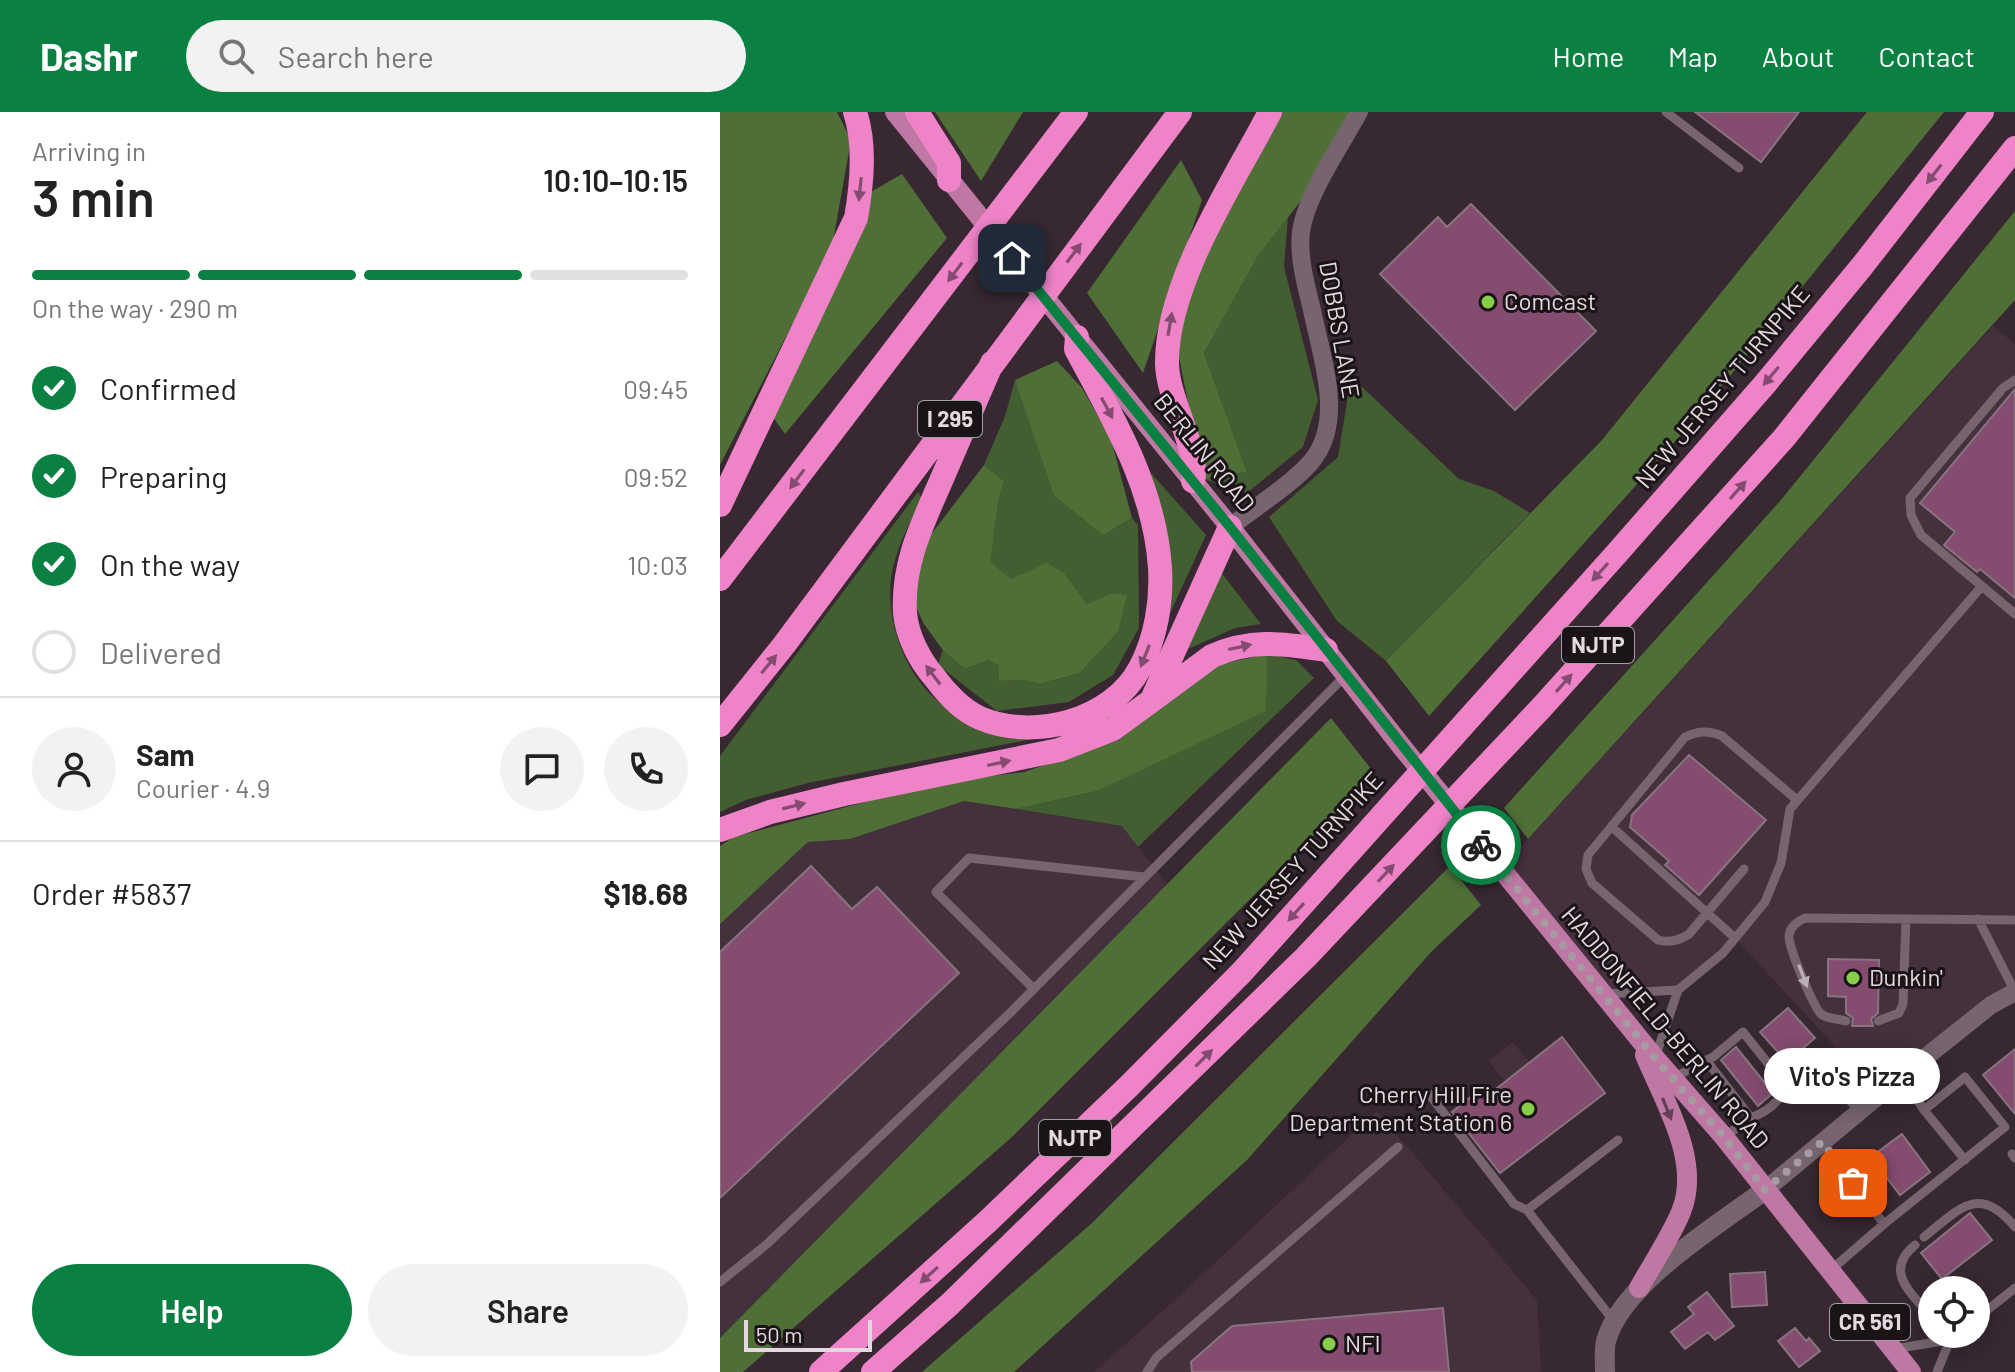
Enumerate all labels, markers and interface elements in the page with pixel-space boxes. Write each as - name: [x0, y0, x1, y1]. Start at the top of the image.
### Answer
- search box: [186, 20, 746, 92]
- text: Dashr: [40, 33, 138, 79]
- icon: search: [214, 34, 258, 78]
- text: Search here: [278, 38, 434, 74]
- text: Home: [1553, 39, 1624, 73]
- text: Map: [1668, 39, 1718, 73]
- text: About: [1762, 39, 1834, 73]
- text: Contact: [1878, 39, 1975, 73]
- text: Arriving in: [32, 135, 146, 166]
- text: 10:10–10:15: [543, 162, 688, 198]
- one-way arrow: [1926, 164, 1943, 184]
- text: 3 min: [32, 165, 155, 227]
- one-way arrow: [853, 177, 866, 202]
- pin: [978, 224, 1046, 292]
- icon: home: [990, 236, 1034, 280]
- one-way arrow: [1066, 242, 1082, 264]
- street label: DOBBS LANE: [1314, 259, 1367, 400]
- one-way arrow: [947, 262, 963, 282]
- street label: NEW JERSEY TURNPIKE: [1628, 279, 1815, 493]
- place label: Comcast: [1504, 286, 1596, 315]
- text: On the way · 290 m: [32, 292, 238, 323]
- marker: Comcast: [1479, 293, 1497, 311]
- one-way arrow: [1165, 311, 1177, 336]
- icon: check: [32, 366, 76, 410]
- one-way arrow: [1763, 366, 1780, 386]
- text: Confirmed: [100, 370, 237, 406]
- text: 09:45: [623, 373, 688, 404]
- street label: BERLIN ROAD: [1149, 387, 1262, 517]
- one-way arrow: [1101, 396, 1114, 419]
- road number: I 295: [918, 401, 982, 437]
- icon: check: [32, 454, 76, 498]
- text: Preparing: [100, 458, 227, 494]
- text: 09:52: [624, 461, 688, 492]
- one-way arrow: [789, 469, 805, 489]
- one-way arrow: [1729, 480, 1747, 500]
- icon: check: [32, 542, 76, 586]
- text: On the way: [100, 546, 240, 582]
- text: 10:03: [627, 549, 688, 580]
- one-way arrow: [1592, 563, 1610, 582]
- road number: NJTP: [1562, 627, 1634, 663]
- text: Delivered: [100, 634, 222, 670]
- one-way arrow: [1228, 640, 1253, 652]
- one-way arrow: [1138, 644, 1151, 668]
- one-way arrow: [760, 654, 777, 674]
- one-way arrow: [925, 665, 941, 685]
- one-way arrow: [1555, 674, 1572, 694]
- button: person: [32, 727, 116, 811]
- button: chat: [500, 727, 584, 811]
- button: phone: [604, 727, 688, 811]
- text: Sam: [136, 736, 195, 772]
- one-way arrow: [987, 756, 1012, 769]
- street label: NEW JERSEY TURNPIKE: [1195, 765, 1388, 975]
- text: Courier · 4.9: [136, 772, 270, 803]
- one-way arrow: [782, 799, 807, 812]
- courier: [1441, 805, 1521, 885]
- icon: bike: [1459, 823, 1503, 867]
- one-way arrow: [1376, 864, 1395, 883]
- text: Order #5837: [32, 875, 191, 911]
- text: $18.68: [604, 875, 688, 911]
- street label: HADDONFIELD-BERLIN ROAD: [1556, 900, 1776, 1154]
- one-way arrow: [1288, 901, 1305, 921]
- place label: Dunkin': [1869, 962, 1943, 991]
- one-way arrow: [1797, 964, 1810, 988]
- marker: Dunkin': [1844, 969, 1862, 987]
- callout: Vito's Pizza: [1765, 1047, 1941, 1103]
- one-way arrow: [1194, 1049, 1213, 1068]
- text: Vito's Pizza: [1789, 1060, 1915, 1091]
- place label: Cherry Hill Fire Department Station 6: [1289, 1079, 1512, 1136]
- one-way arrow: [1661, 1097, 1674, 1121]
- marker: Cherry Hill Fire Department Station 6: [1519, 1100, 1537, 1118]
- road number: NJTP: [1039, 1120, 1111, 1156]
- pin: [1819, 1149, 1887, 1217]
- icon: bag: [1831, 1161, 1875, 1205]
- button: Help: [32, 1264, 352, 1356]
- button: Share: [368, 1264, 688, 1356]
- one-way arrow: [920, 1265, 939, 1283]
- map controls: [1918, 1276, 1990, 1348]
- button: locate: [1918, 1276, 1990, 1348]
- road number: CR 561: [1830, 1304, 1910, 1340]
- scale bar: [744, 1316, 872, 1352]
- text: 50 m: [756, 1321, 802, 1347]
- place label: NFI: [1345, 1328, 1381, 1357]
- marker: NFI: [1320, 1335, 1338, 1353]

